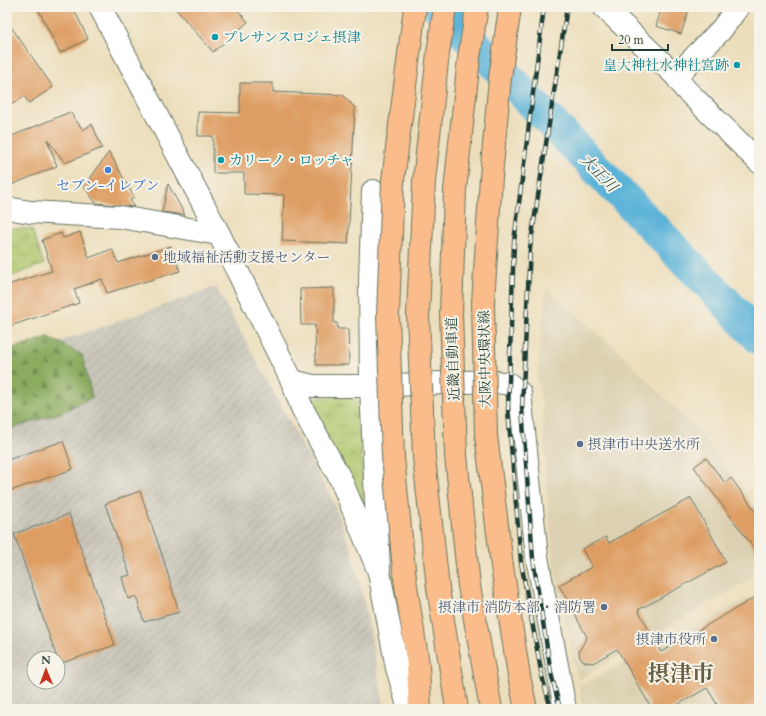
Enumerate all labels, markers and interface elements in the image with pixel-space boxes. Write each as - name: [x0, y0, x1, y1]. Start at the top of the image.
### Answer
- scale bar: [612, 26, 668, 52]
- place label: プレサンスロジェ摂津: [223, 28, 361, 47]
- marker: プレサンスロジェ摂津: [210, 32, 220, 42]
- text: 20 m: [618, 32, 645, 48]
- place label: 皇大神社水神社宮跡: [603, 56, 729, 75]
- marker: 皇大神社水神社宮跡: [732, 60, 742, 70]
- water label: 大正川: [576, 150, 623, 198]
- place label: カリーノ・ロッチャ: [229, 151, 354, 170]
- marker: カリーノ・ロッチャ: [216, 155, 226, 165]
- marker: セブン-イレブン: [103, 165, 113, 175]
- place label: セブン-イレブン: [56, 176, 160, 195]
- place label: 地域福祉活動支援センター: [163, 248, 330, 267]
- marker: 地域福祉活動支援センター: [150, 252, 160, 262]
- street label: 大阪中央環状線: [475, 310, 495, 408]
- street label: 近畿自動車道: [442, 317, 464, 401]
- place label: 摂津市中央送水所: [588, 435, 700, 454]
- marker: 摂津市中央送水所: [575, 439, 585, 449]
- place label: 摂津市 消防本部・消防署: [438, 598, 596, 617]
- marker: 摂津市 消防本部・消防署: [599, 602, 609, 612]
- place label: 摂津市役所: [636, 630, 706, 649]
- marker: 摂津市役所: [709, 634, 719, 644]
- north arrow: [26, 650, 66, 690]
- text: N: [41, 653, 51, 668]
- district label: 摂津市: [648, 659, 714, 689]

